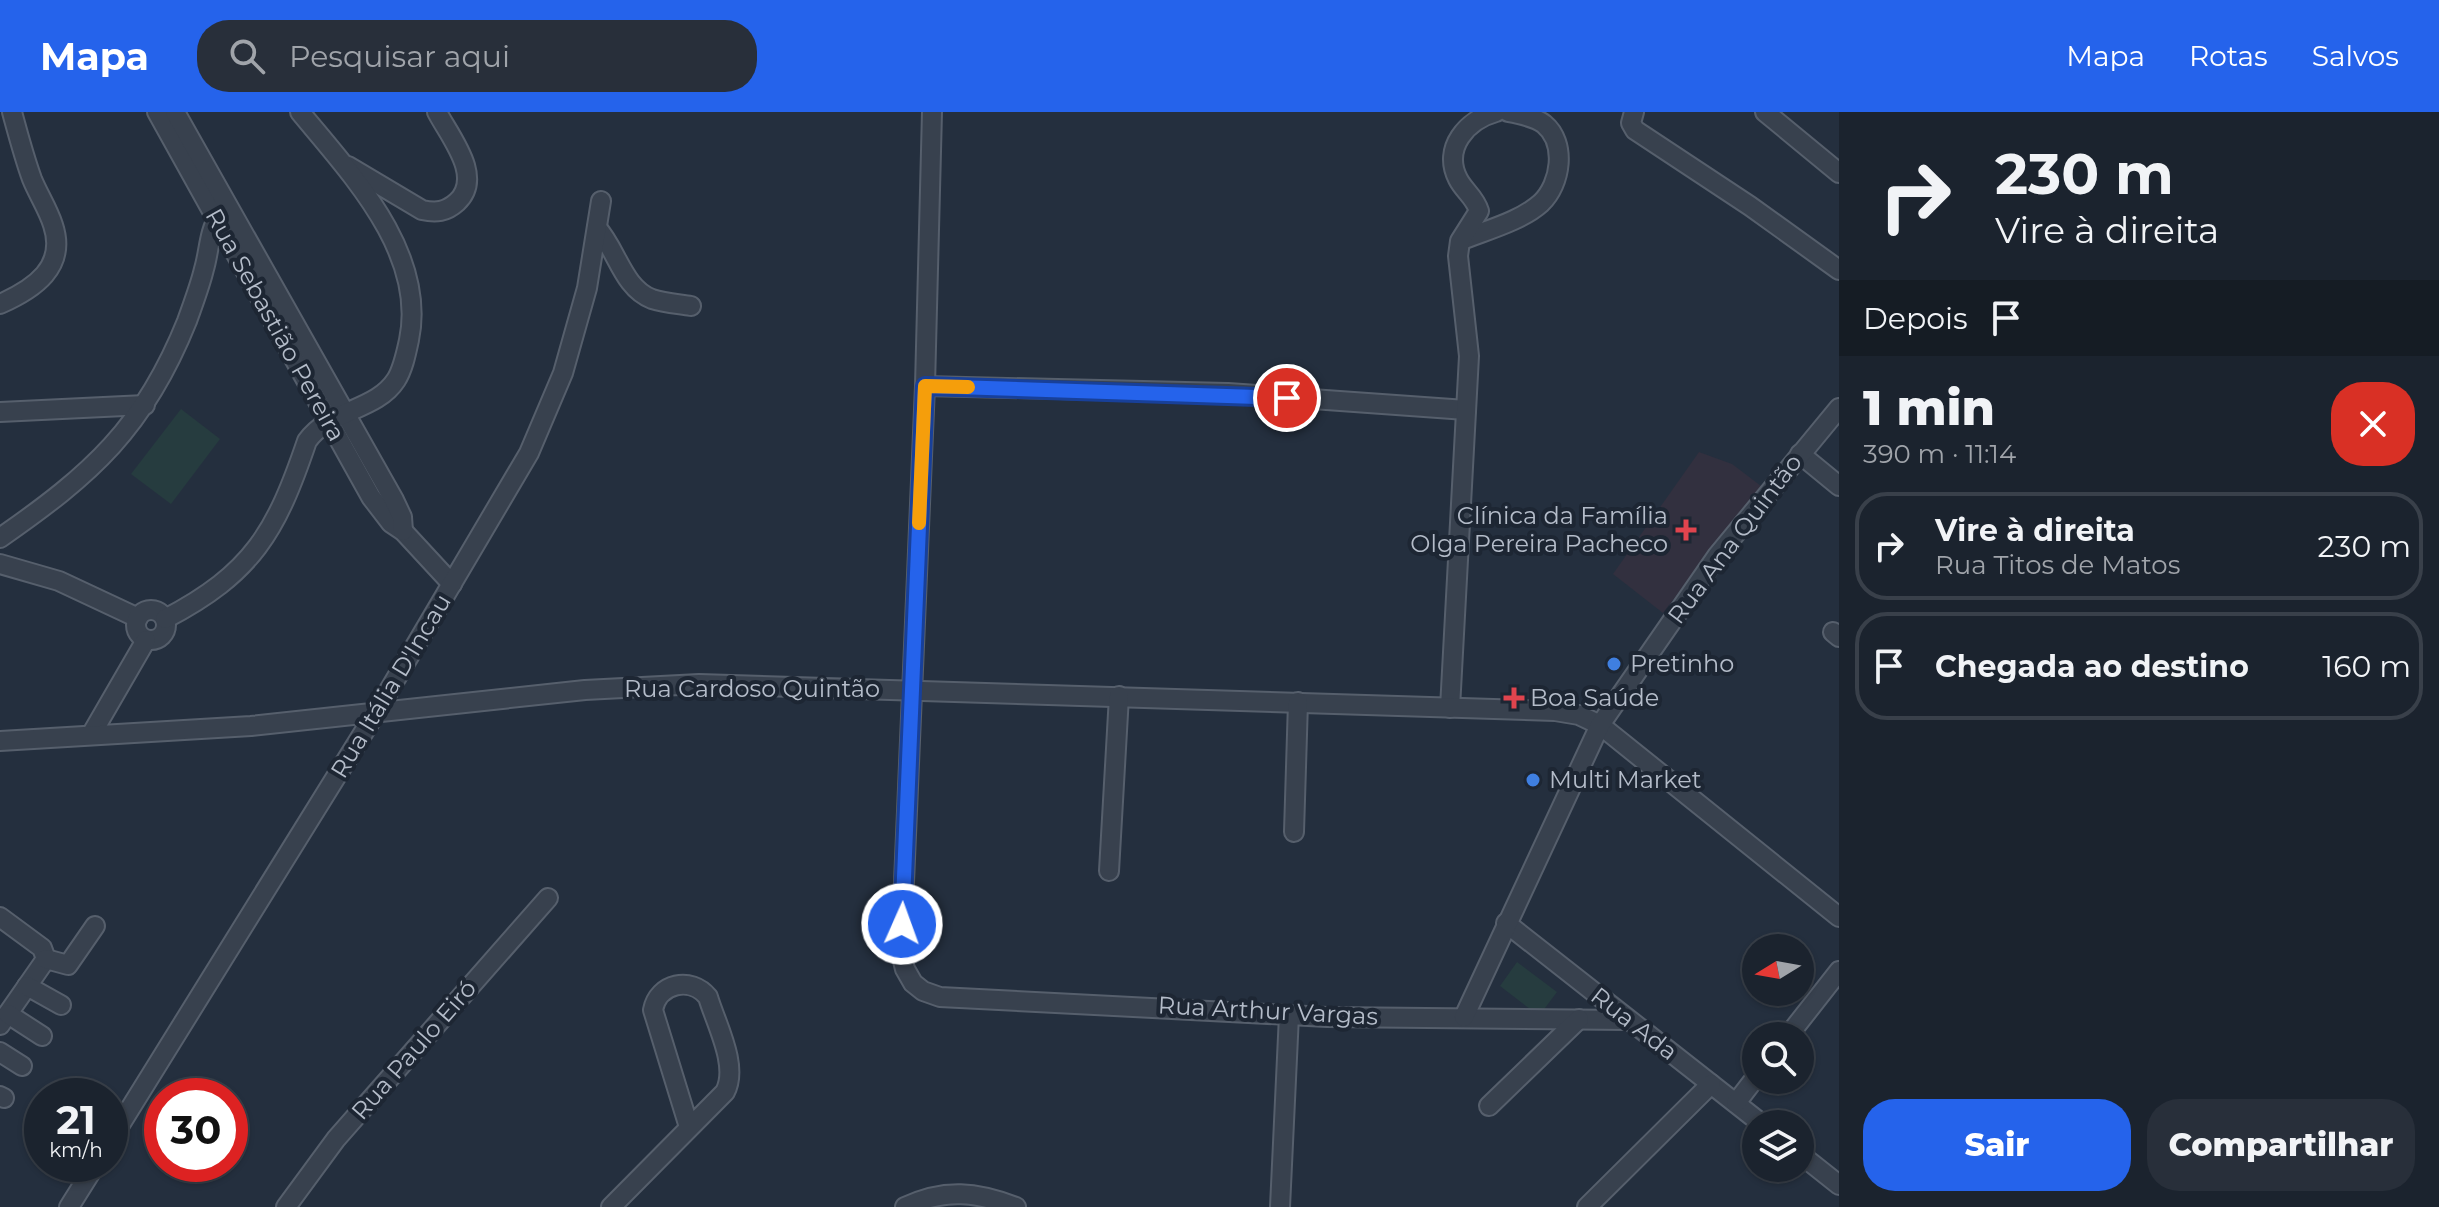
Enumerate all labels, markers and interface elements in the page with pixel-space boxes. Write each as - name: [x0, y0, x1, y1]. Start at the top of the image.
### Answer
- search box: [197, 20, 757, 92]
- text: Mapa: [40, 33, 149, 80]
- icon: search: [225, 34, 269, 78]
- text: Pesquisar aqui: [289, 38, 510, 75]
- text: Mapa: [2066, 39, 2145, 73]
- text: Rotas: [2189, 39, 2268, 73]
- text: Salvos: [2312, 39, 2399, 73]
- text: 230 m: [1995, 140, 2174, 208]
- icon: right: [1863, 144, 1967, 248]
- street label: Rua Sebastião Pereira: [199, 203, 351, 446]
- text: Vire à direita: [1995, 208, 2219, 252]
- icon: arrive: [1984, 296, 2028, 340]
- text: Depois: [1863, 300, 1968, 337]
- pin: [1253, 364, 1321, 432]
- icon: arrive: [1265, 376, 1309, 420]
- text: 1 min: [1863, 379, 1995, 437]
- button: close: [2331, 382, 2415, 466]
- text: 390 m · 11:14: [1863, 438, 2016, 470]
- street label: Rua Ana Quintão: [1661, 448, 1808, 629]
- place label: Clínica da Família Olga Pereira Pacheco: [1410, 501, 1668, 558]
- text: Vire à direita: [1935, 512, 2135, 549]
- marker: Clínica da Família Olga Pereira Pacheco: [1675, 519, 1697, 541]
- icon: right: [1867, 524, 1911, 568]
- text: 230 m: [2317, 528, 2411, 565]
- text: Rua Titos de Matos: [1935, 549, 2180, 581]
- street label: Rua Itália D'Incau: [324, 588, 457, 783]
- icon: arrive: [1867, 644, 1911, 688]
- text: Chegada ao destino: [1935, 648, 2249, 685]
- text: 160 m: [2322, 648, 2411, 685]
- place label: Pretinho: [1630, 649, 1734, 678]
- marker: Pretinho: [1605, 655, 1623, 673]
- street label: Rua Cardoso Quintão: [624, 674, 880, 703]
- place label: Boa Saúde: [1530, 683, 1659, 712]
- marker: Boa Saúde: [1505, 689, 1523, 707]
- place label: Multi Market: [1549, 765, 1702, 794]
- marker: Multi Market: [1524, 771, 1542, 789]
- position arrow: [860, 882, 944, 966]
- north arrow: [1742, 934, 1814, 1006]
- map controls: [1742, 934, 1814, 1182]
- street label: Rua Paulo Eiró: [345, 974, 482, 1126]
- street label: Rua Ada: [1585, 981, 1683, 1066]
- street label: Rua Arthur Vargas: [1157, 990, 1379, 1031]
- button: search: [1742, 1022, 1814, 1094]
- speed limit sign: 30: [144, 1078, 248, 1182]
- text: 21: [56, 1095, 96, 1144]
- button: Sair: [1863, 1099, 2131, 1191]
- button: Compartilhar: [2147, 1099, 2415, 1191]
- button: layers: [1742, 1110, 1814, 1182]
- text: km/h: [49, 1138, 103, 1162]

